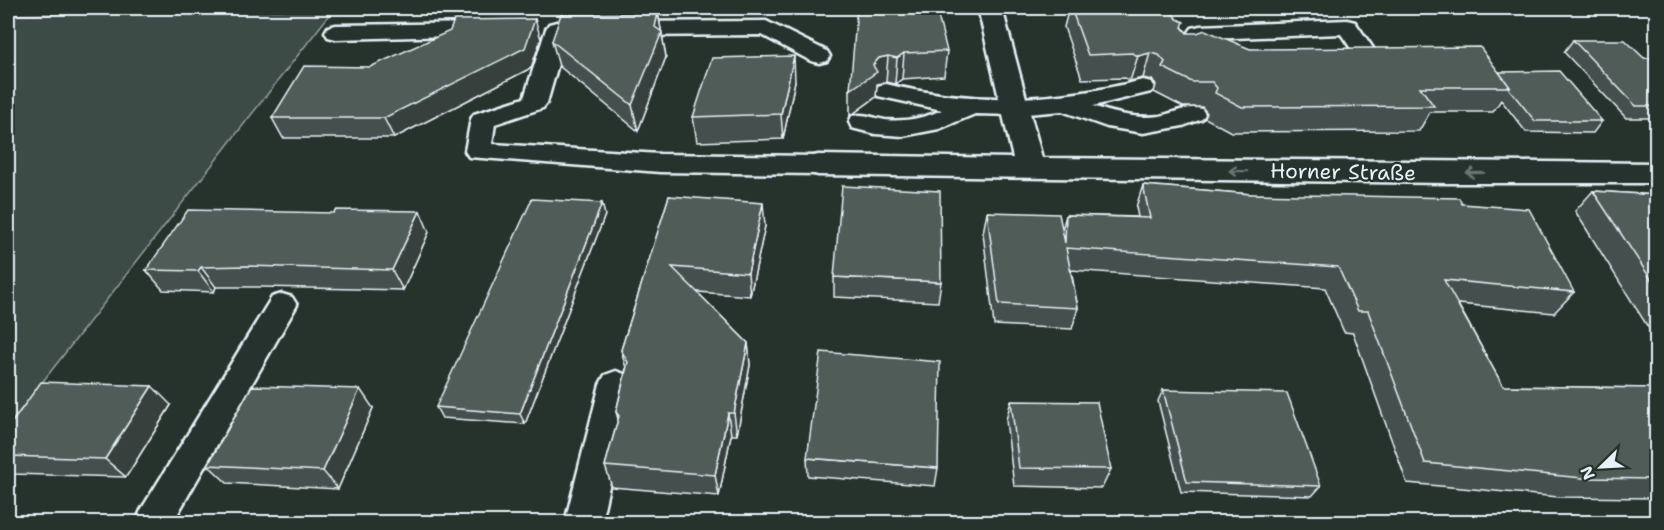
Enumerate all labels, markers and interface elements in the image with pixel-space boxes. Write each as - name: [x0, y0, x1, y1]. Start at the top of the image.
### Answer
- street label: Horner Straße: [1270, 157, 1416, 187]
- one-way arrow: [1229, 165, 1249, 176]
- one-way arrow: [1466, 167, 1486, 179]
- north arrow: [1571, 437, 1631, 497]
- text: N: [1576, 463, 1600, 483]

